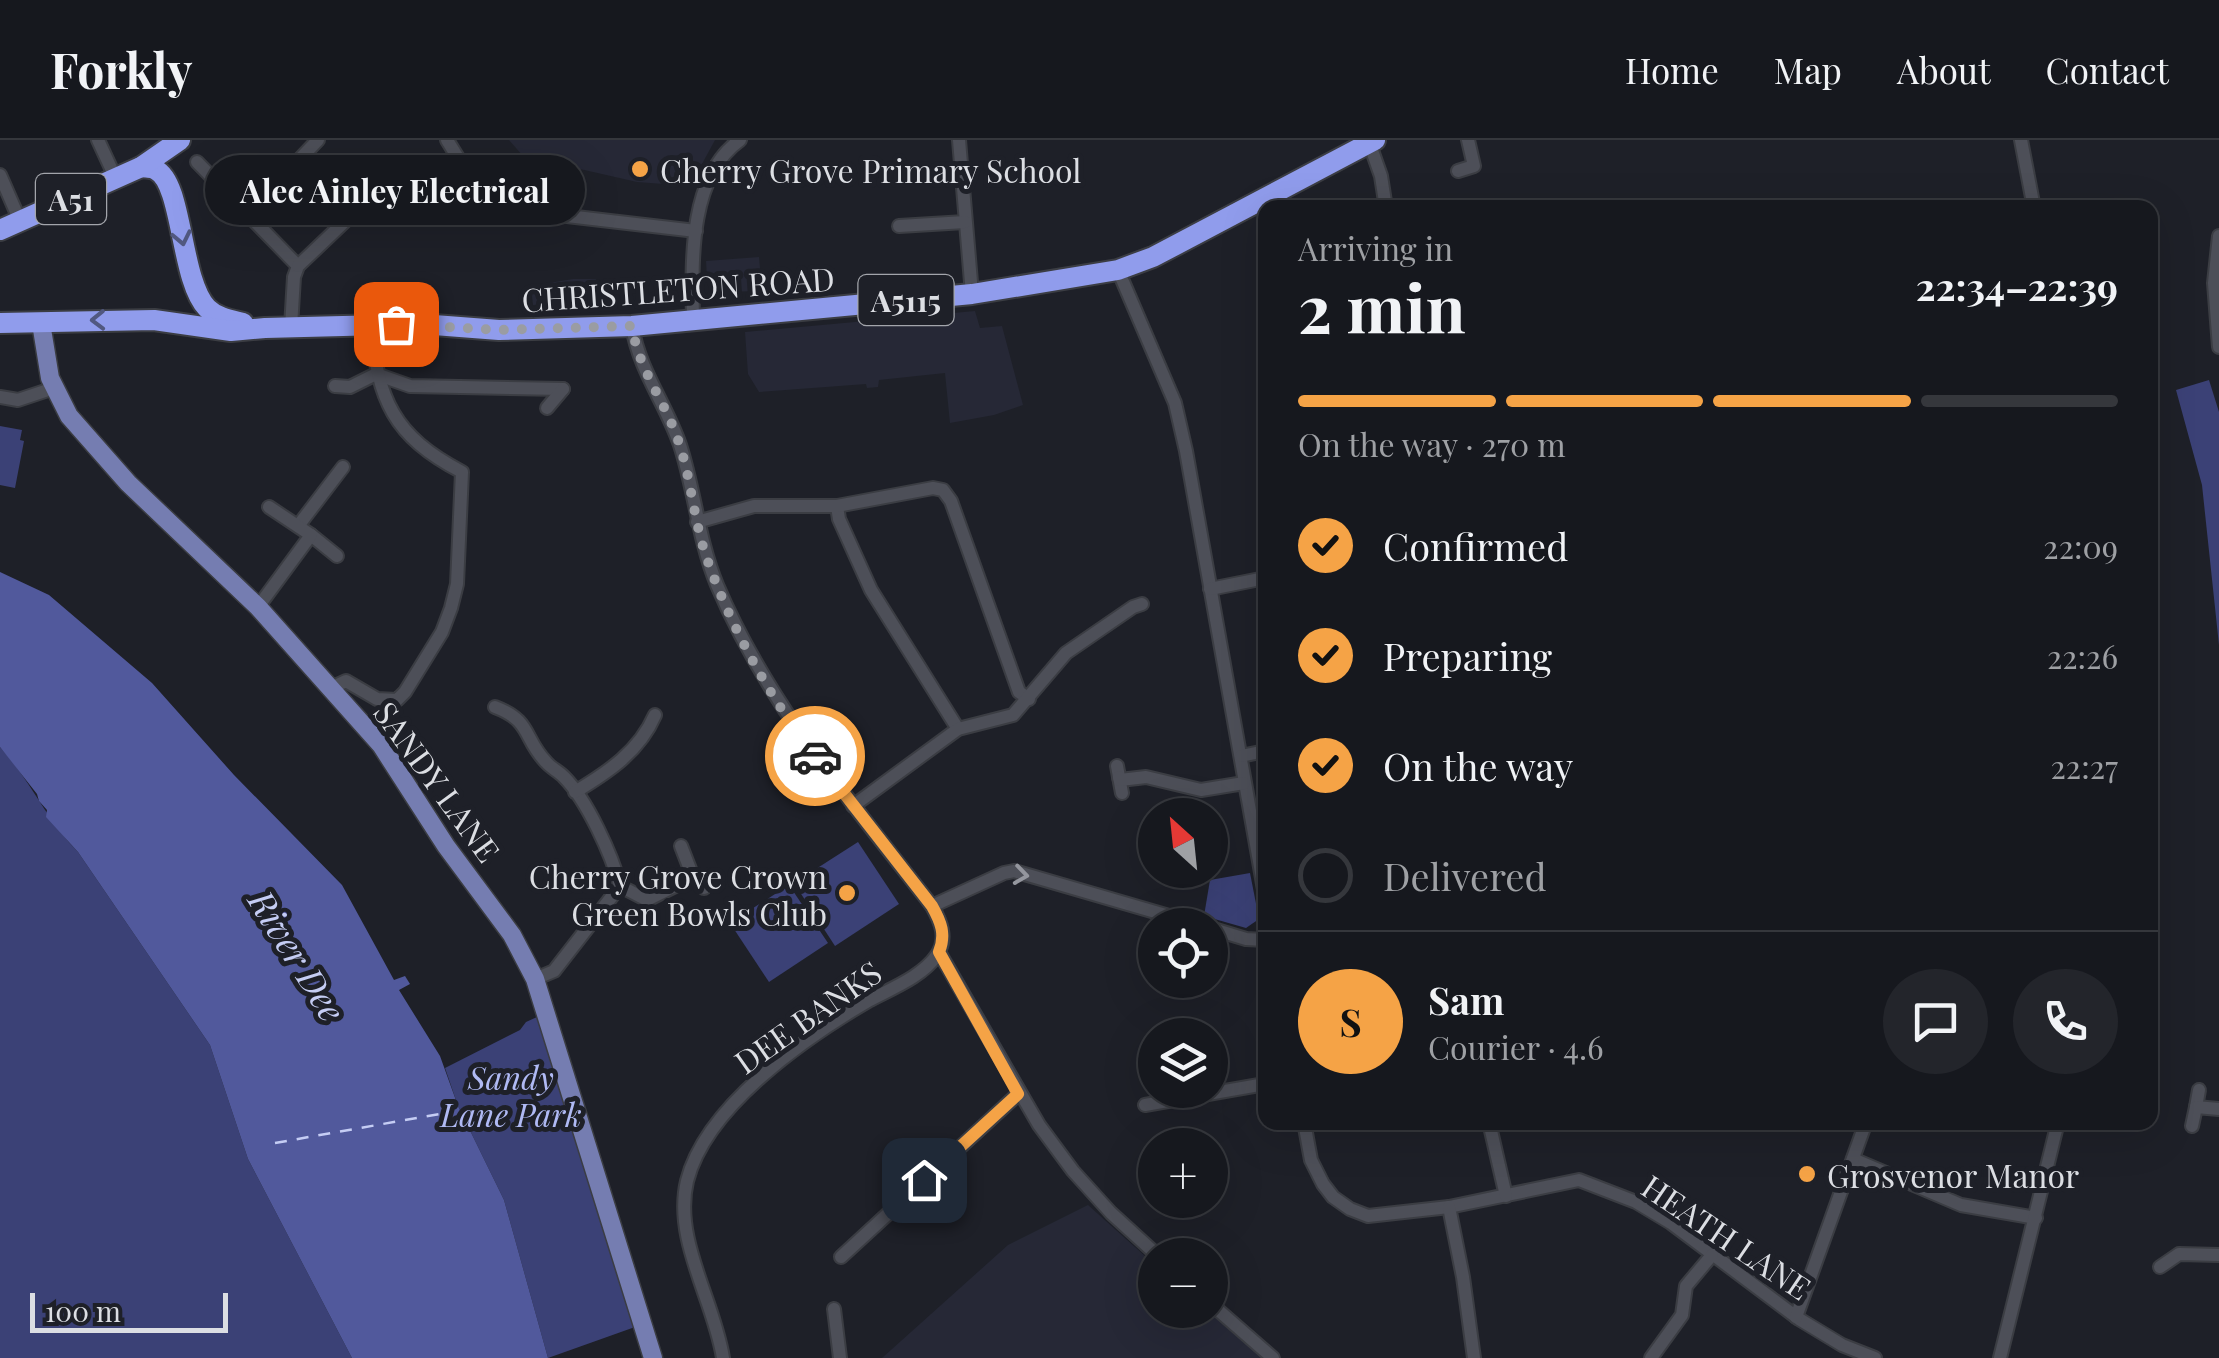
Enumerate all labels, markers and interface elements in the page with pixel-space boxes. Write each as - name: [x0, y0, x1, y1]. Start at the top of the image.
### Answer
- text: Forkly: [50, 37, 192, 101]
- text: Home: [1625, 46, 1719, 93]
- text: Map: [1774, 46, 1842, 93]
- text: About: [1897, 46, 1991, 93]
- text: Contact: [2046, 46, 2169, 93]
- place label: Cherry Grove Primary School: [660, 148, 1081, 191]
- callout: Alec Ainley Electrical: [206, 154, 586, 224]
- marker: Cherry Grove Primary School: [629, 158, 651, 180]
- text: Alec Ainley Electrical: [240, 168, 550, 211]
- road number: A51: [36, 174, 106, 224]
- text: Arriving in: [1298, 226, 1453, 269]
- one-way arrow: [170, 229, 191, 246]
- street label: CHRISTLETON ROAD: [520, 256, 836, 320]
- text: 22:34–22:39: [1916, 260, 2118, 311]
- text: 2 min: [1298, 263, 1466, 349]
- road number: A5115: [858, 275, 954, 325]
- pin: [354, 282, 439, 367]
- icon: bag: [369, 297, 424, 352]
- one-way arrow: [89, 310, 105, 331]
- text: On the way · 270 m: [1298, 422, 1566, 465]
- icon: check: [1298, 518, 1353, 573]
- text: Confirmed: [1383, 520, 1568, 571]
- text: 22:09: [2043, 524, 2118, 567]
- icon: check: [1298, 628, 1353, 683]
- text: Preparing: [1383, 630, 1552, 681]
- text: 22:26: [2047, 634, 2118, 677]
- street label: SANDY LANE: [365, 692, 511, 870]
- courier: [765, 706, 865, 806]
- icon: car: [788, 729, 843, 784]
- icon: check: [1298, 738, 1353, 793]
- text: On the way: [1383, 740, 1573, 791]
- text: 22:27: [2051, 744, 2118, 787]
- north arrow: [1138, 798, 1228, 888]
- map controls: [1138, 798, 1228, 1328]
- text: Delivered: [1383, 850, 1547, 901]
- place label: Cherry Grove Crown Green Bowls Club: [529, 854, 827, 934]
- one-way arrow: [1013, 864, 1029, 885]
- water label: River Dee: [238, 879, 357, 1030]
- marker: Cherry Grove Crown Green Bowls Club: [836, 882, 858, 904]
- button: locate: [1138, 908, 1228, 998]
- street label: DEE BANKS: [725, 950, 889, 1082]
- button: chat: [1883, 969, 1988, 1074]
- button: phone: [2013, 969, 2118, 1074]
- text: Sam: [1428, 974, 1504, 1025]
- text: S: [1339, 996, 1362, 1047]
- button: layers: [1138, 1018, 1228, 1108]
- text: Courier · 4.6: [1428, 1025, 1604, 1068]
- park label: Sandy Lane Park: [438, 1055, 582, 1135]
- button: +: [1138, 1128, 1228, 1218]
- pin: [882, 1138, 967, 1223]
- icon: home: [897, 1153, 952, 1208]
- place label: Grosvenor Manor: [1827, 1153, 2079, 1196]
- marker: Grosvenor Manor: [1796, 1163, 1818, 1185]
- street label: HEATH LANE: [1634, 1164, 1820, 1308]
- button: −: [1138, 1238, 1228, 1328]
- scale bar: [30, 1288, 228, 1332]
- text: 100 m: [45, 1292, 121, 1329]

